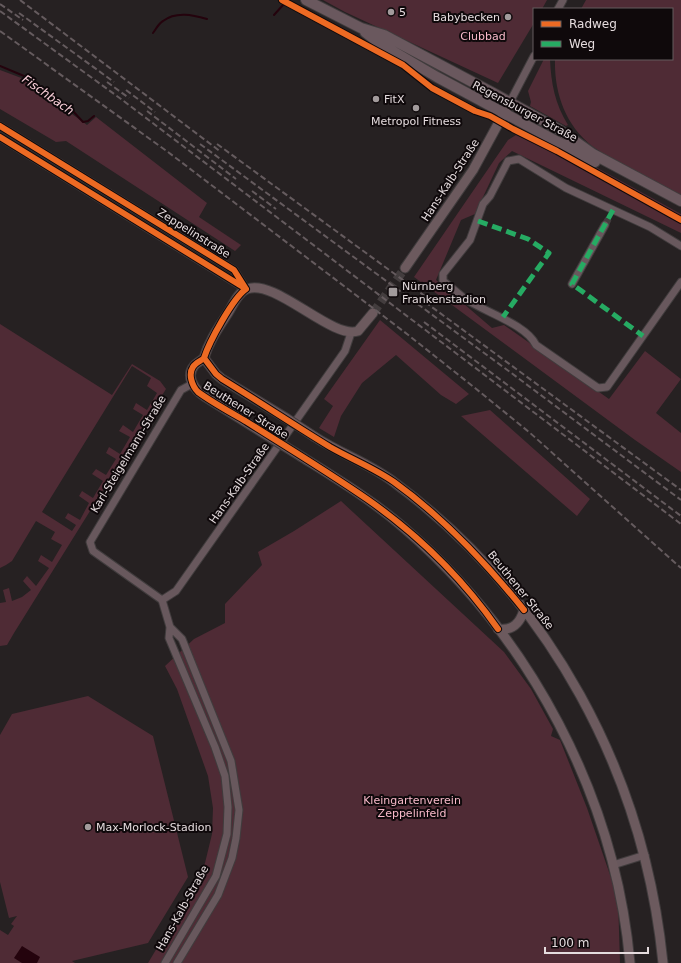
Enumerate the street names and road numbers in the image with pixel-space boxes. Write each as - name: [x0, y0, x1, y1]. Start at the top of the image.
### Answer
- street label: Regensburger Straße: [470, 78, 580, 145]
- street label: Hans-Kalb-Straße: [419, 136, 482, 224]
- street label: Zeppelinstraße: [155, 206, 233, 261]
- street label: Beuthener Straße: [201, 379, 291, 442]
- street label: Karl-Steigelmann-Straße: [88, 393, 169, 515]
- street label: Hans-Kalb-Straße: [207, 440, 272, 526]
- street label: Beuthener Straße: [485, 548, 556, 632]
- street label: Hans-Kalb-Straße: [154, 863, 211, 953]

